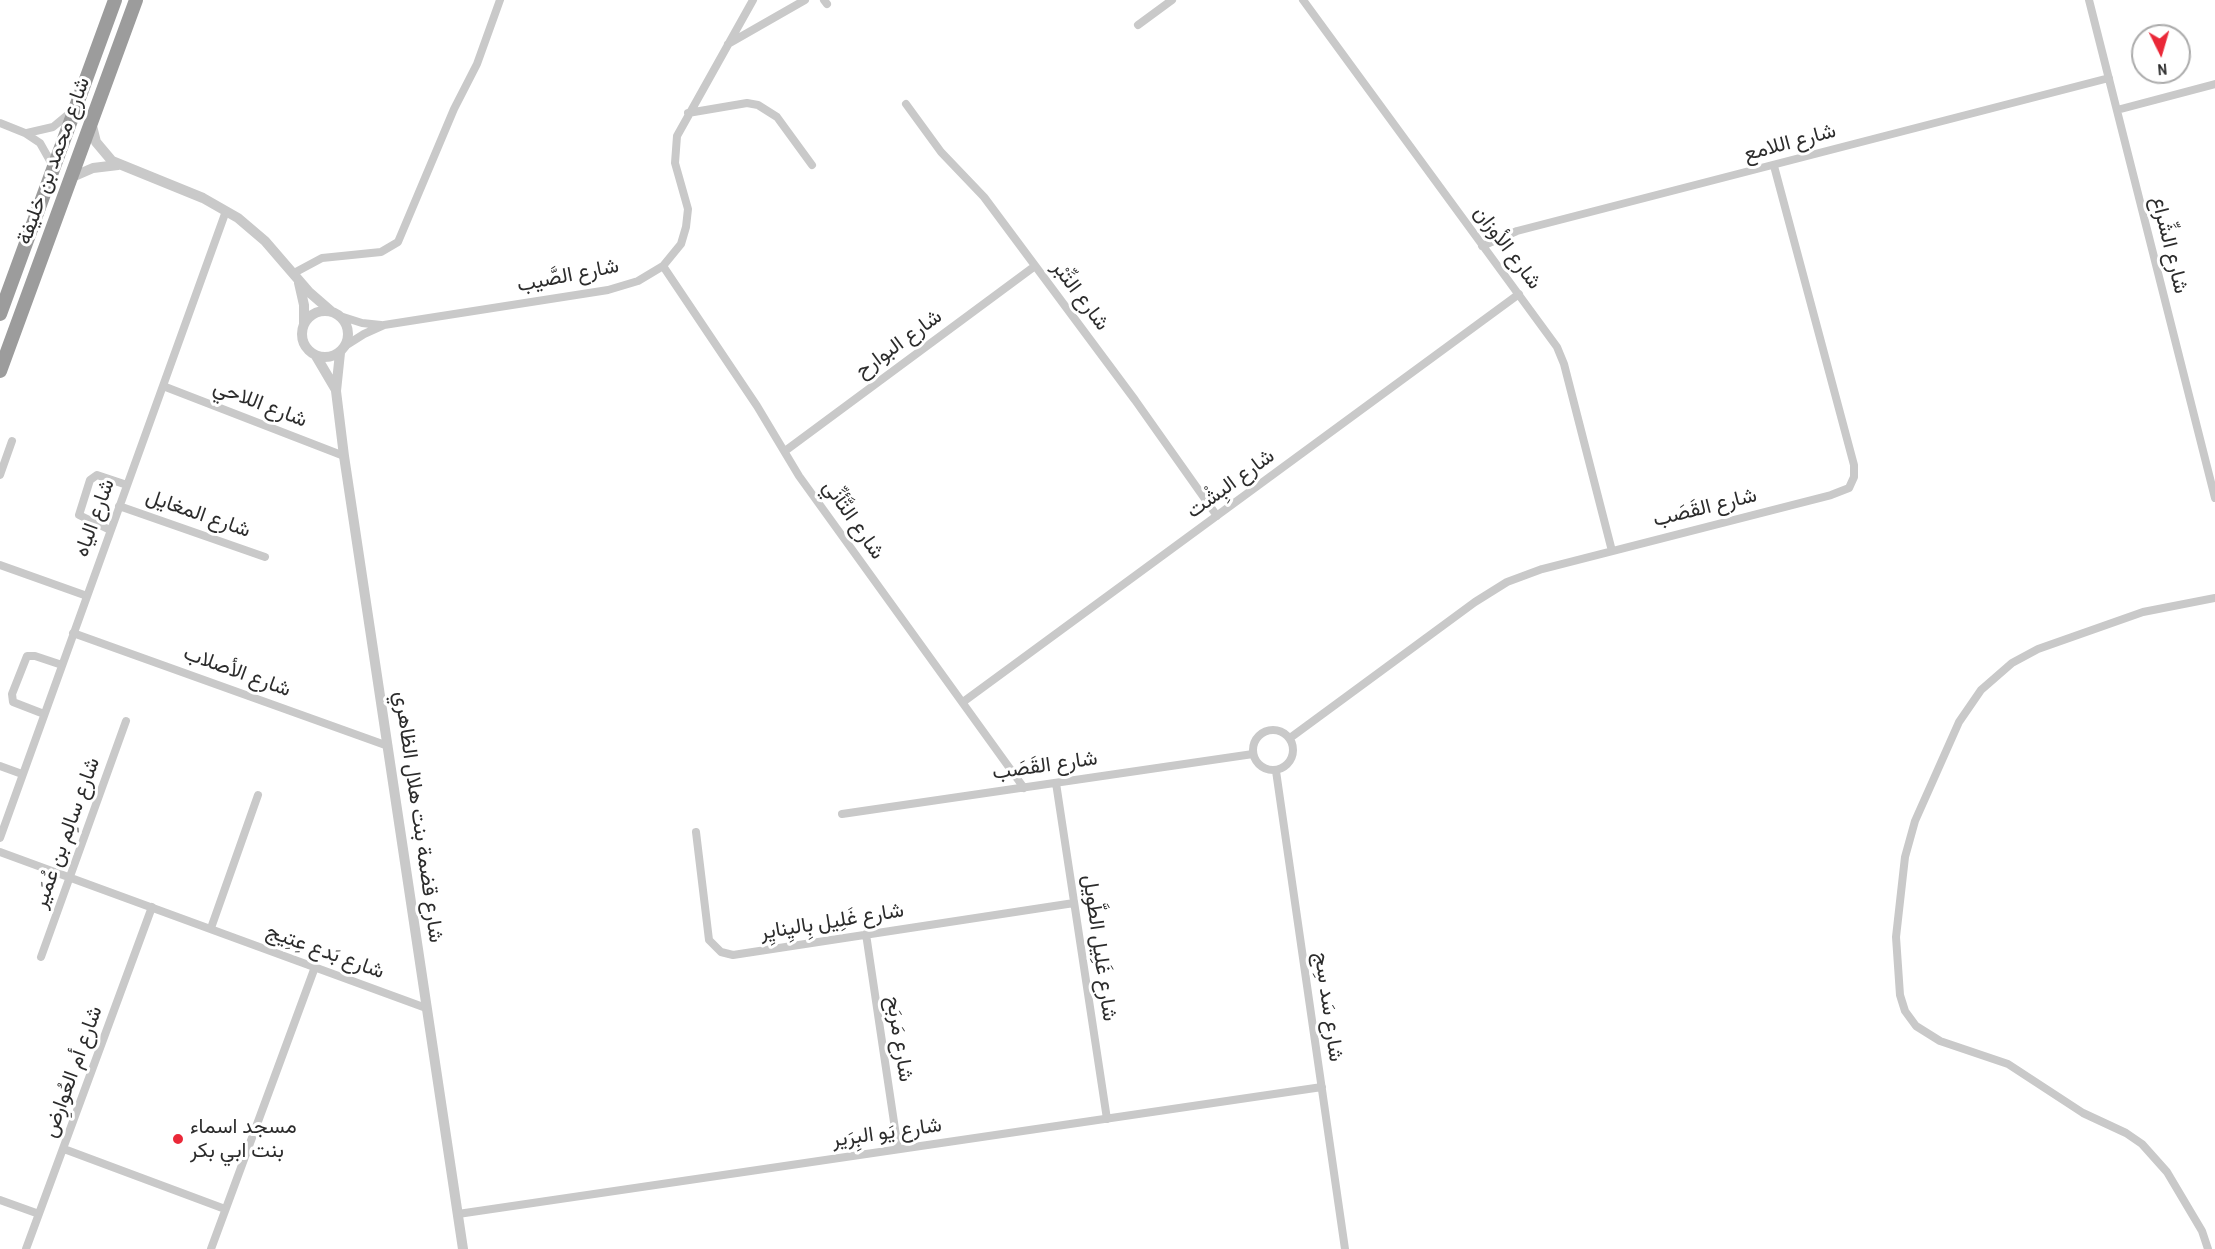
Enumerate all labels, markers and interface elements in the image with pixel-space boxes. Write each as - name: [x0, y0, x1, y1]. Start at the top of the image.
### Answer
- north arrow: [2131, 24, 2191, 84]
- text: N: [2157, 59, 2168, 81]
- street label: شارع محمد بن خليفة: [12, 74, 96, 248]
- street label: شارع اللامع: [1741, 119, 1839, 167]
- street label: شارع الشِّراع: [2145, 194, 2193, 296]
- street label: شارع الأوزان: [1467, 201, 1547, 295]
- street label: شارع الصَّيب: [515, 254, 621, 298]
- street label: شارع التِّبْر: [1046, 256, 1114, 336]
- street label: شارع البوارح: [851, 304, 947, 384]
- street label: شارع اللاحي: [210, 375, 310, 433]
- street label: شارع البِشْت: [1182, 444, 1280, 524]
- street label: شارع التَّأنِّي: [817, 475, 889, 565]
- street label: شارع الياه: [69, 476, 121, 560]
- street label: شارع القَصَب: [1651, 483, 1759, 533]
- street label: شارع المغايل: [142, 484, 254, 544]
- street label: شارع الأصلاب: [180, 641, 294, 703]
- street label: شارع قضمة بنت هلال الظاهري: [388, 690, 448, 944]
- street label: شارع القَصَب: [991, 746, 1099, 786]
- street label: شارع سالِم بن عُمَير: [28, 754, 106, 912]
- street label: شارع غَلِيل الطَّويل: [1076, 873, 1122, 1023]
- street label: شارع غَلِيل بِاليِنايِر: [758, 898, 906, 946]
- street label: شارع بَدع عِتِيج: [263, 919, 387, 985]
- street label: شارع سَد سِج: [1308, 951, 1348, 1063]
- street label: شارع مَربَح: [880, 994, 918, 1084]
- street label: شارع أم العُوارِض: [38, 1003, 108, 1141]
- street label: شارع يَو البِرَير: [831, 1113, 943, 1153]
- place label: مسجد اسماء بنت ابي بكر: [190, 1114, 297, 1164]
- marker: مسجد اسماء بنت ابي بكر: [171, 1132, 185, 1146]

